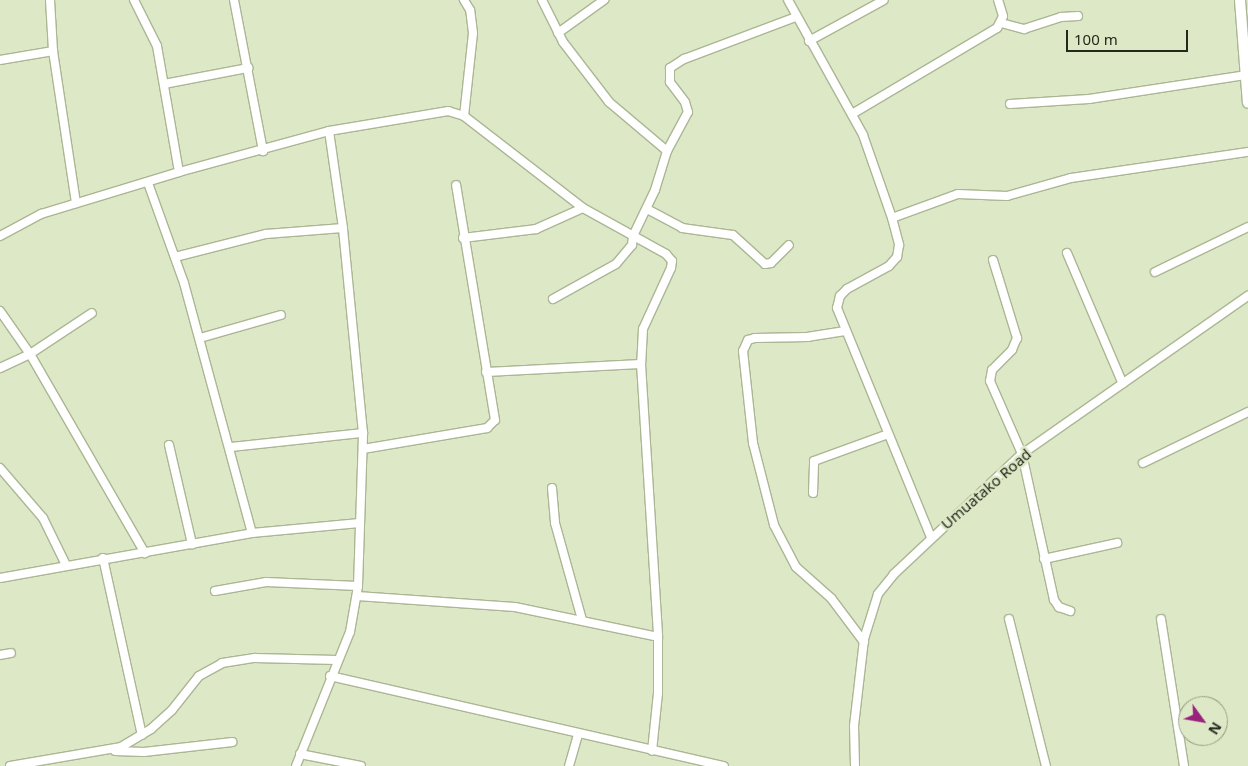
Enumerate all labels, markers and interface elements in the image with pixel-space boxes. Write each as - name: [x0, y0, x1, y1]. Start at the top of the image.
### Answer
- scale bar: [1068, 20, 1190, 52]
- text: 100 m: [1074, 29, 1118, 49]
- street label: Umuatako Road: [937, 445, 1035, 533]
- north arrow: [1178, 696, 1228, 746]
- text: N: [1204, 719, 1226, 739]

